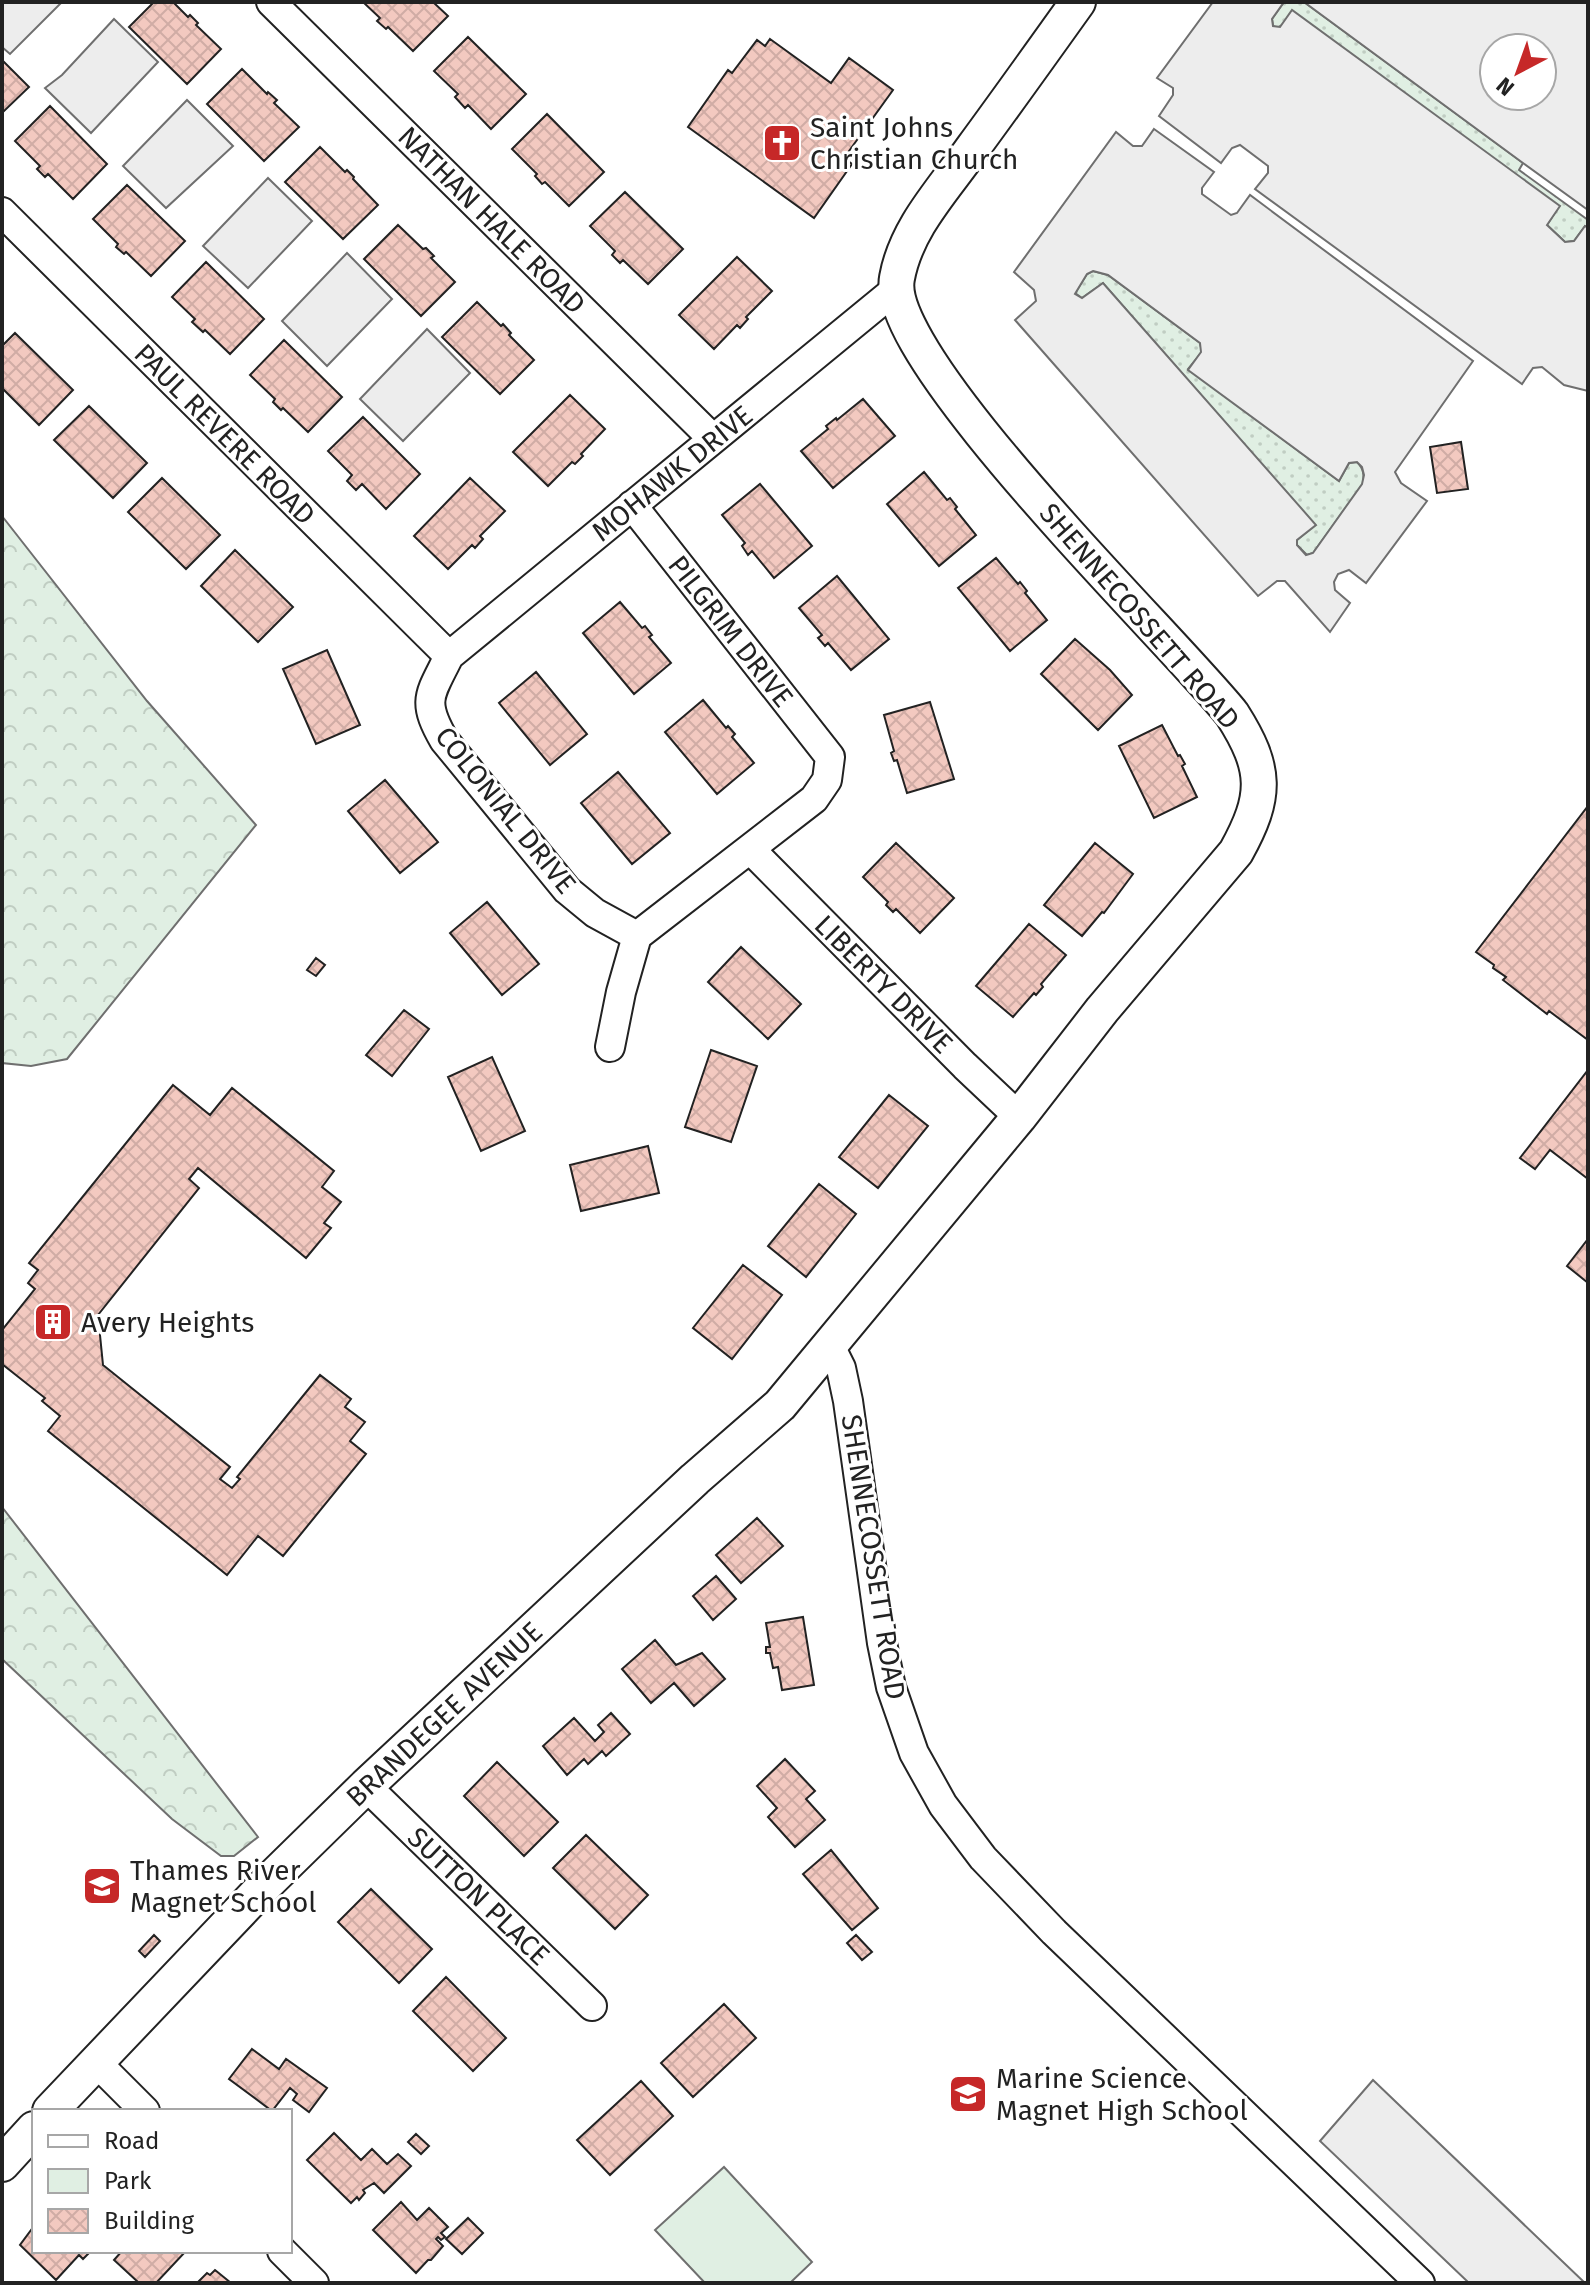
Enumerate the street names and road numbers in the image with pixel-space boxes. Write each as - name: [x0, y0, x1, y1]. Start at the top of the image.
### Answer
- street label: NATHAN HALE ROAD: [391, 120, 592, 321]
- street label: PAUL REVERE ROAD: [127, 337, 322, 532]
- street label: MOHAWK DRIVE: [585, 399, 759, 548]
- street label: SHENNECOSSETT ROAD: [1033, 497, 1247, 736]
- street label: PILGRIM DRIVE: [661, 549, 800, 714]
- street label: COLONIAL DRIVE: [428, 720, 583, 900]
- street label: LIBERTY DRIVE: [808, 908, 960, 1060]
- street label: SHENNECOSSETT ROAD: [835, 1412, 912, 1702]
- street label: BRANDEGEE AVENUE: [340, 1615, 549, 1814]
- street label: SUTTON PLACE: [401, 1820, 556, 1972]

